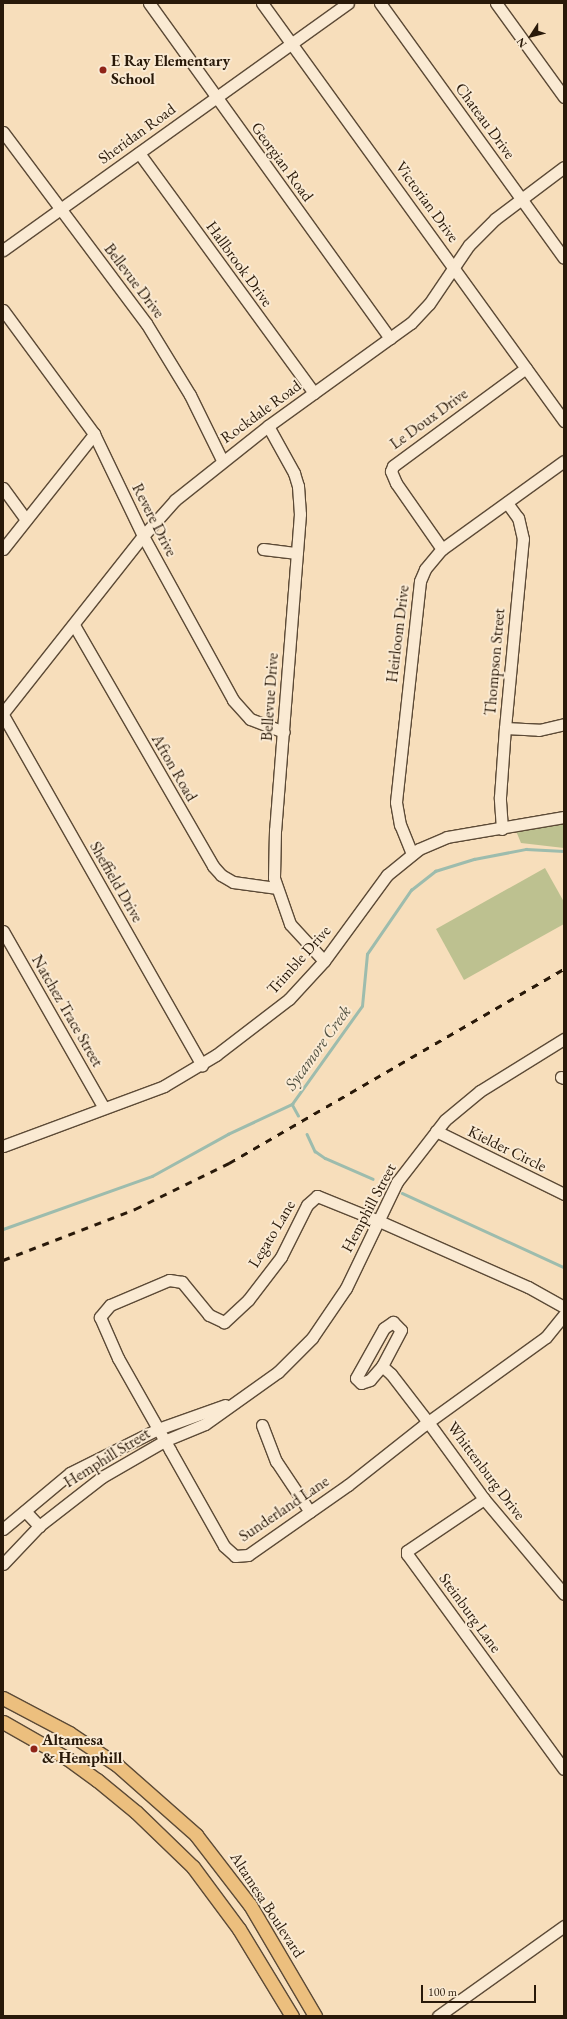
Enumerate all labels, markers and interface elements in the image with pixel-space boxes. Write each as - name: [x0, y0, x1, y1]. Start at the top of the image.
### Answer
- north arrow: [511, 16, 551, 56]
- text: N: [513, 35, 530, 51]
- place label: E Ray Elementary School: [111, 51, 230, 89]
- marker: E Ray Elementary School: [98, 65, 108, 75]
- street label: Chateau Drive: [451, 79, 519, 163]
- street label: Sheridan Road: [95, 100, 179, 168]
- street label: Georgian Road: [247, 119, 317, 205]
- street label: Victorian Drive: [391, 158, 463, 246]
- street label: Hallbrook Drive: [202, 217, 276, 311]
- street label: Bellevue Drive: [100, 240, 168, 322]
- street label: Rockdale Road: [217, 376, 305, 448]
- street label: Le Doux Drive: [386, 384, 472, 454]
- street label: Revere Drive: [127, 480, 181, 560]
- street label: Heirloom Drive: [383, 584, 413, 684]
- street label: Thompson Street: [481, 608, 509, 716]
- street label: Bellevue Drive: [257, 652, 283, 742]
- street label: Afton Road: [147, 731, 201, 805]
- street label: Sheffield Drive: [85, 838, 147, 926]
- street label: Trimble Drive: [263, 922, 335, 998]
- street label: Natchez Trace Street: [27, 952, 107, 1070]
- water label: Sycamore Creek: [280, 1002, 356, 1094]
- street label: Kielder Circle: [465, 1122, 549, 1176]
- street label: Hemphill Street: [338, 1160, 400, 1256]
- street label: Legato Lane: [244, 1197, 300, 1271]
- street label: Whittenburg Drive: [443, 1418, 529, 1524]
- street label: Hemphill Street: [60, 1424, 154, 1492]
- street label: Sunderland Lane: [235, 1472, 333, 1546]
- street label: Steinburg Lane: [435, 1569, 505, 1657]
- place label: Altamesa & Hemphill: [42, 1730, 122, 1768]
- marker: Altamesa & Hemphill: [29, 1744, 39, 1754]
- street label: Altamesa Boulevard: [226, 1849, 308, 1961]
- scale bar: [423, 1977, 538, 2003]
- text: 100 m: [428, 1984, 457, 2000]

